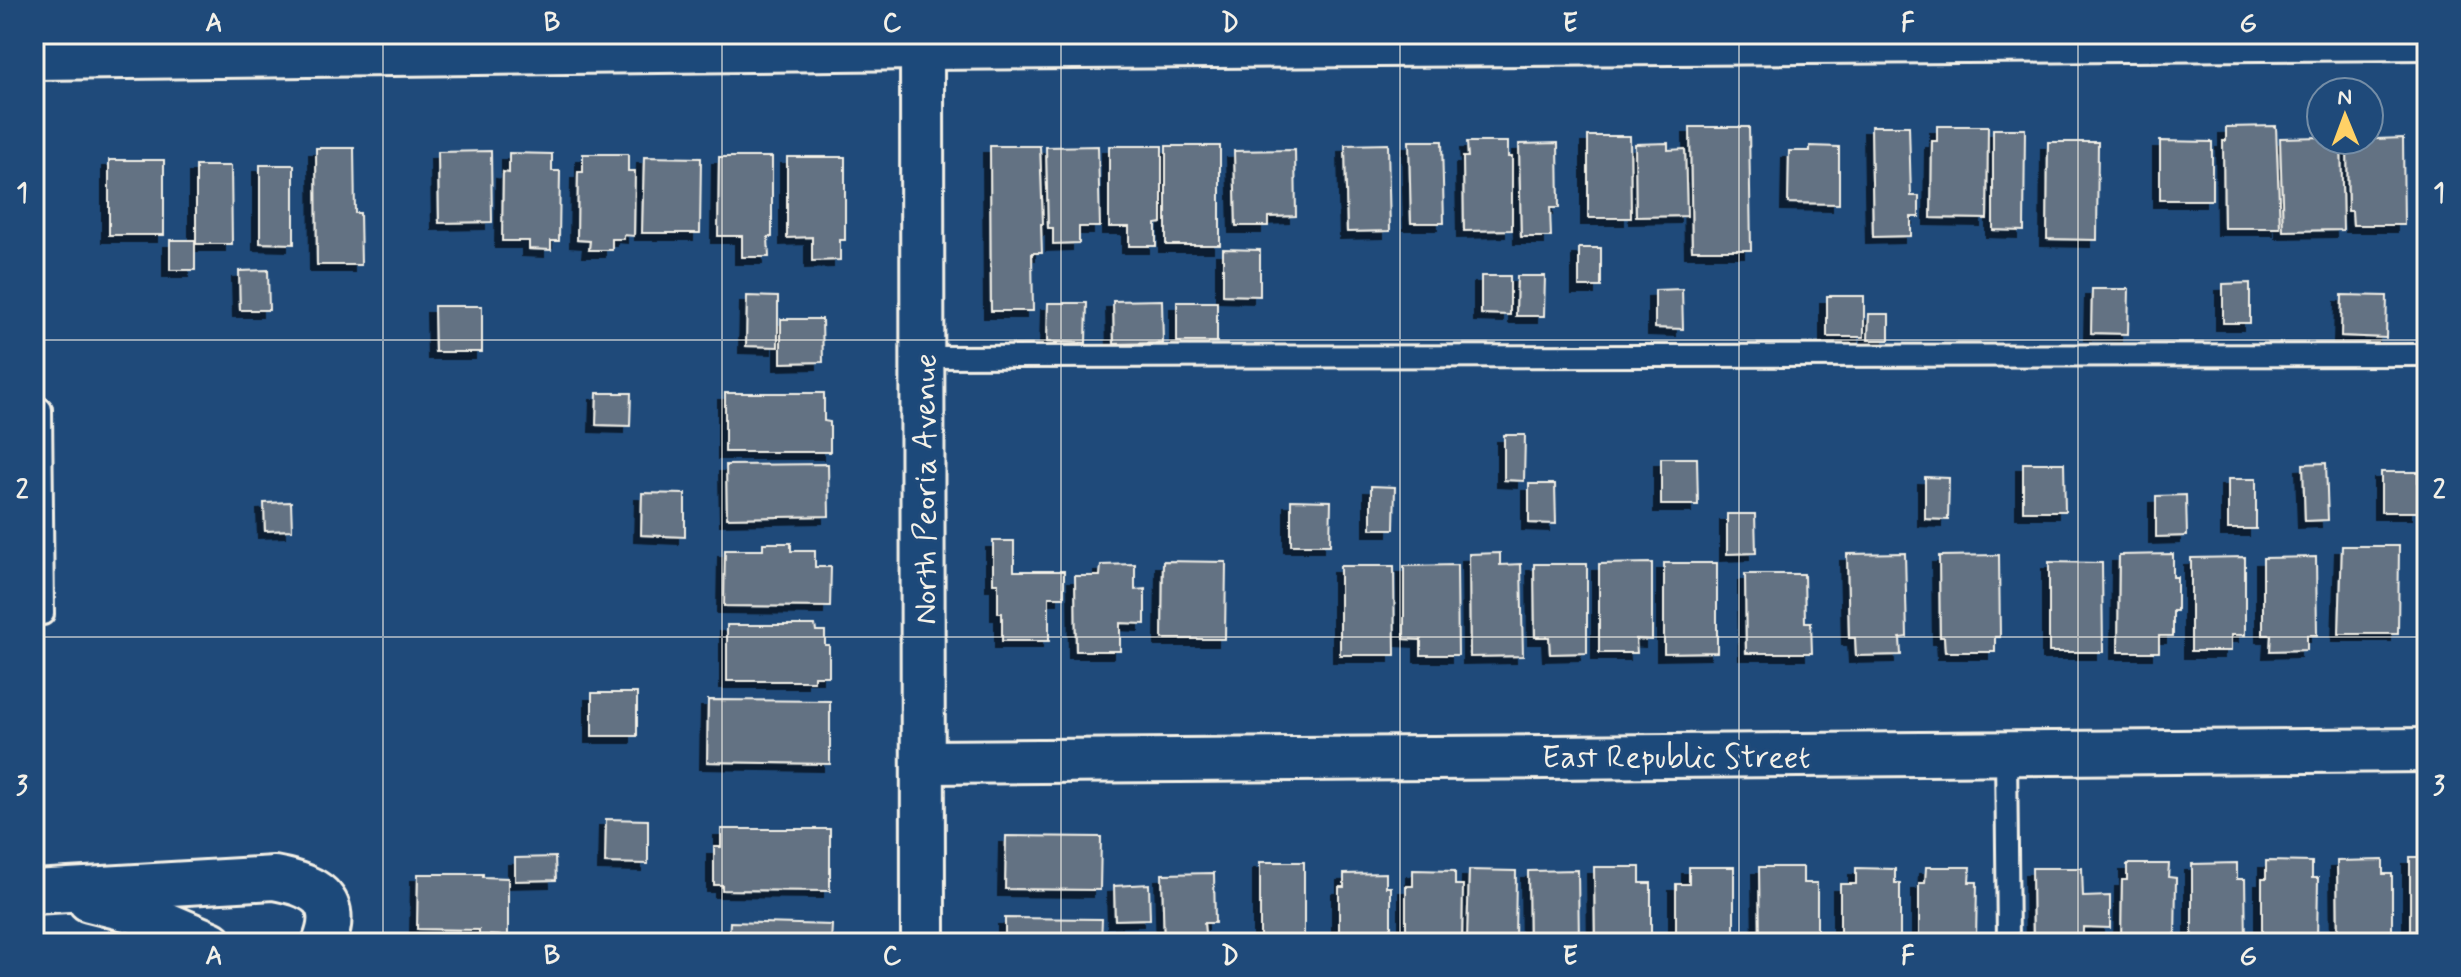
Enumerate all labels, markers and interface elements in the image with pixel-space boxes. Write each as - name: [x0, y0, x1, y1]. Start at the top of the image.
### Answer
- text: A: [205, 7, 223, 41]
- text: B: [544, 7, 560, 41]
- text: C: [883, 7, 902, 41]
- text: D: [1221, 7, 1239, 41]
- text: E: [1562, 7, 1578, 41]
- text: F: [1901, 7, 1915, 41]
- text: G: [2239, 7, 2257, 41]
- north arrow: [2305, 76, 2385, 156]
- text: N: [2337, 84, 2352, 112]
- text: 1: [16, 177, 28, 211]
- text: 1: [2433, 177, 2445, 211]
- street label: North Peoria Avenue: [905, 353, 947, 625]
- text: 2: [16, 474, 29, 508]
- text: 2: [2433, 474, 2446, 508]
- street label: East Republic Street: [1542, 737, 1811, 779]
- text: 3: [16, 770, 28, 804]
- text: 3: [2433, 770, 2445, 804]
- text: A: [205, 940, 223, 974]
- text: B: [544, 940, 560, 974]
- text: C: [883, 940, 902, 974]
- text: D: [1221, 940, 1239, 974]
- text: E: [1562, 940, 1578, 974]
- text: F: [1901, 940, 1915, 974]
- text: G: [2239, 940, 2257, 974]

